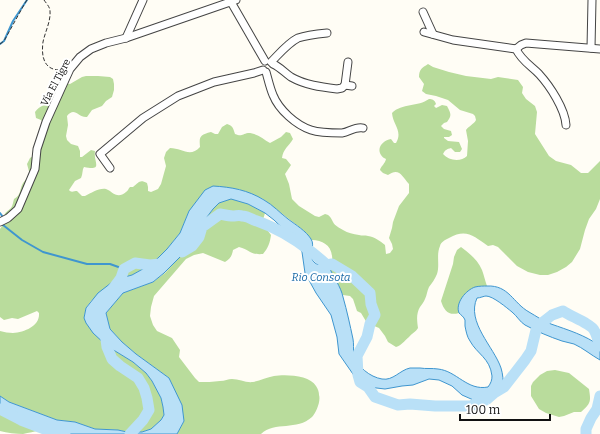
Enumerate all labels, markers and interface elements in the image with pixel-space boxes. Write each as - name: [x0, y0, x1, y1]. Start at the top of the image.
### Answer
- street label: Vía El Tigre: [38, 56, 73, 108]
- water label: Rio Consota: [292, 271, 350, 284]
- scale bar: [460, 396, 550, 422]
- text: 100 m: [466, 403, 501, 417]

